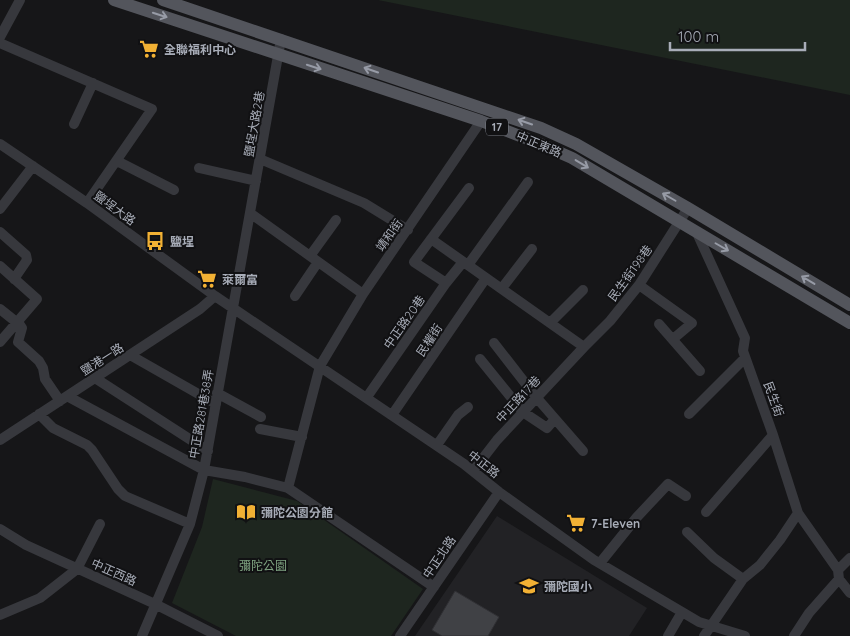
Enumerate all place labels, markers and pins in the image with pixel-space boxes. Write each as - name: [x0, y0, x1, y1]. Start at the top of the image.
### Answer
- supermarket icon: 全聯福利中心: [138, 38, 160, 60]
- place label: 全聯福利中心: [164, 42, 236, 57]
- bus stop icon: 鹽埕: [144, 230, 166, 252]
- place label: 鹽埕: [170, 234, 194, 249]
- supermarket icon: 萊爾富: [196, 268, 218, 290]
- place label: 萊爾富: [222, 272, 258, 287]
- library icon: 彌陀公園分館: [235, 501, 257, 523]
- place label: 彌陀公園分館: [261, 505, 333, 520]
- supermarket icon: 7-Eleven: [565, 512, 587, 534]
- place label: 7-Eleven: [591, 516, 640, 531]
- school or university icon: 彌陀國小: [518, 575, 540, 597]
- place label: 彌陀國小: [544, 579, 592, 594]

